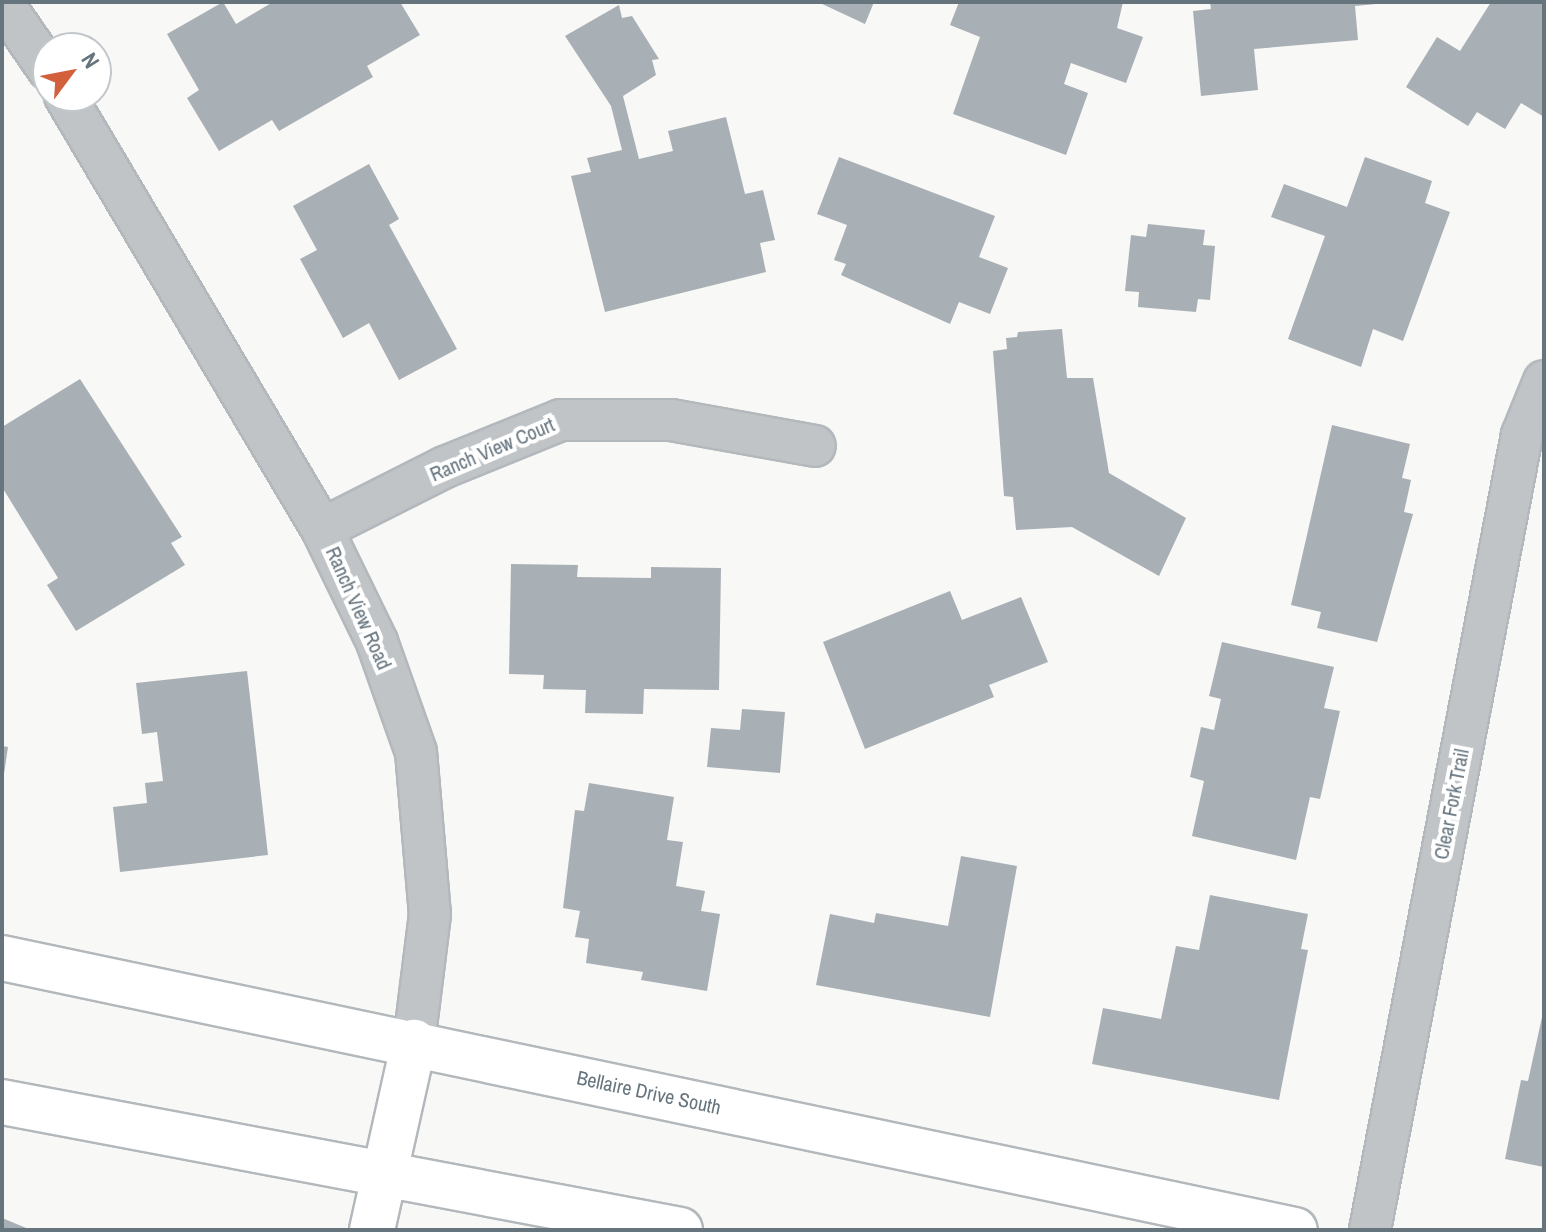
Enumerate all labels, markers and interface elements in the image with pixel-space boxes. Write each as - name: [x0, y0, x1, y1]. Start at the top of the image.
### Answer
- north arrow: [32, 32, 112, 112]
- text: N: [74, 47, 107, 74]
- street label: Ranch View Court: [426, 412, 558, 486]
- street label: Ranch View Road: [321, 543, 397, 673]
- street label: Clear Fork Trail: [1428, 746, 1474, 862]
- street label: Bellaire Drive South: [575, 1065, 723, 1119]

